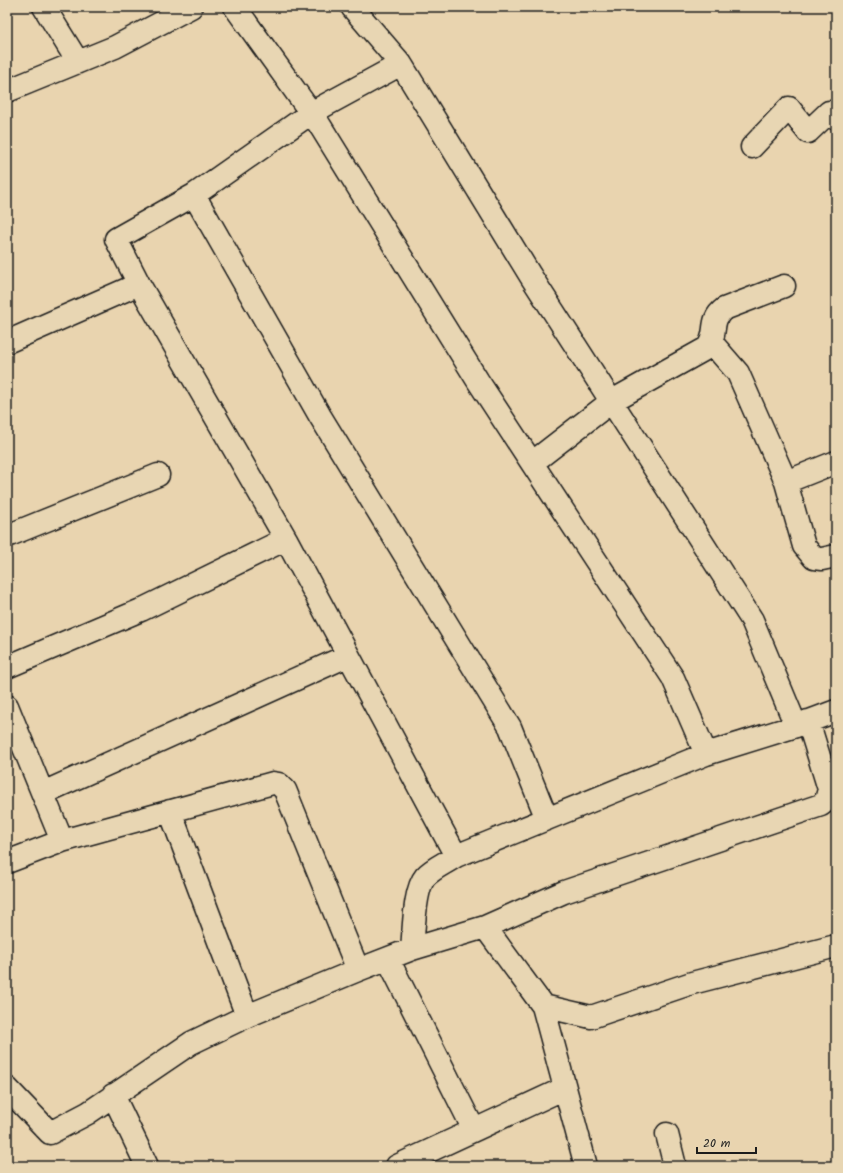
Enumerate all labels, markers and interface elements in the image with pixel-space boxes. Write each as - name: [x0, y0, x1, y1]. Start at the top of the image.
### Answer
- scale bar: [697, 1129, 756, 1155]
- text: 20 m: [703, 1134, 731, 1153]

